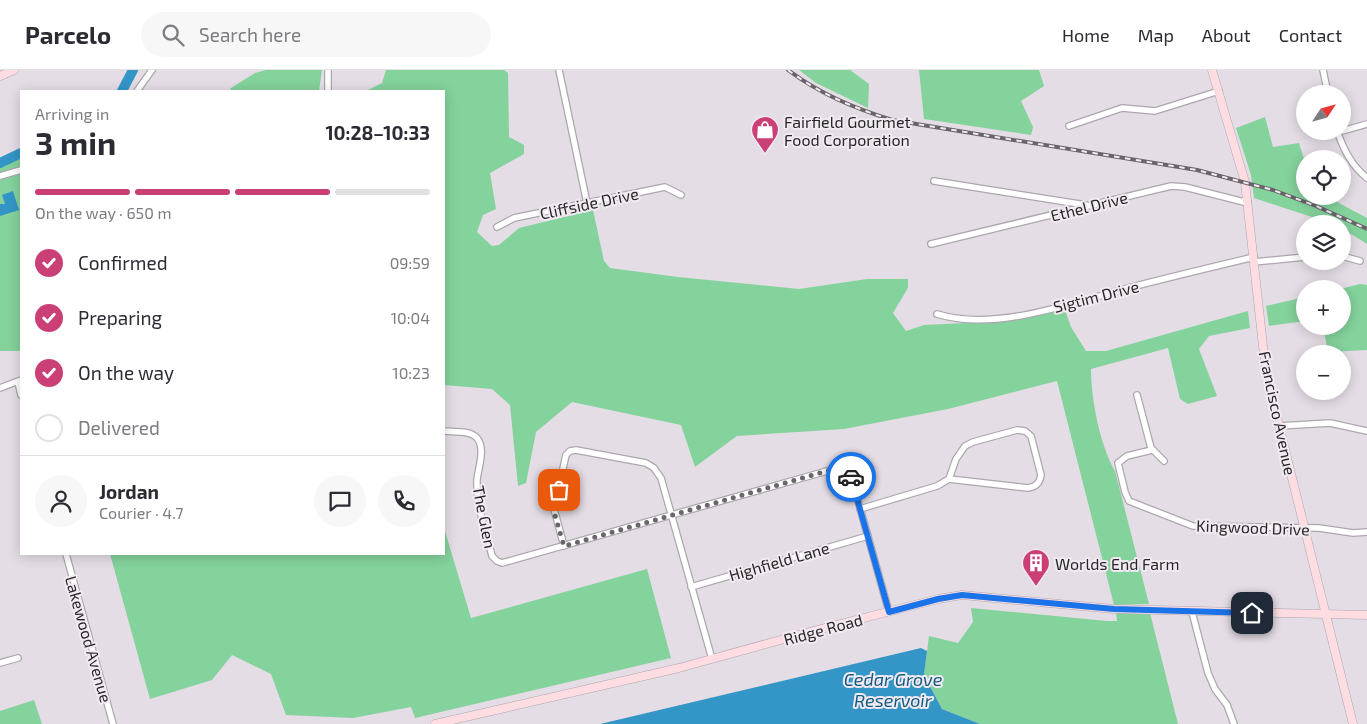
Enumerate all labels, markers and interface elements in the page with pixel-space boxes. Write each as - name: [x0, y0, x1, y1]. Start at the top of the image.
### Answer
- search box: [141, 12, 491, 57]
- text: Parcelo: [25, 20, 111, 49]
- icon: search: [159, 21, 187, 49]
- text: Search here: [199, 23, 301, 46]
- text: Home: [1062, 24, 1110, 46]
- text: Map: [1138, 24, 1174, 46]
- text: About: [1202, 24, 1251, 46]
- text: Contact: [1279, 24, 1342, 46]
- north arrow: [1296, 85, 1351, 140]
- map controls: [1296, 85, 1351, 400]
- text: Arriving in: [35, 104, 109, 123]
- place label: Fairfield Gourmet Food Corporation: [784, 112, 911, 149]
- shop icon: Fairfield Gourmet Food Corporation: [750, 115, 780, 154]
- text: 10:28–10:33: [325, 121, 430, 144]
- text: 3 min: [35, 123, 116, 161]
- button: locate: [1296, 150, 1351, 205]
- street label: Cliffside Drive: [538, 183, 640, 223]
- street label: Ethel Drive: [1048, 187, 1130, 225]
- text: On the way · 650 m: [35, 203, 171, 222]
- button: layers: [1296, 215, 1351, 270]
- icon: check: [35, 249, 63, 277]
- text: Confirmed: [78, 251, 168, 274]
- text: 09:59: [390, 253, 430, 272]
- street label: Sigtim Drive: [1051, 276, 1141, 316]
- button: +: [1296, 280, 1351, 335]
- icon: check: [35, 304, 63, 332]
- text: Preparing: [78, 306, 162, 329]
- text: 10:04: [391, 308, 430, 327]
- button: −: [1296, 345, 1351, 400]
- street label: Francisco Avenue: [1256, 349, 1300, 477]
- icon: check: [35, 359, 63, 387]
- text: On the way: [78, 361, 174, 384]
- text: 10:23: [392, 363, 430, 382]
- text: Delivered: [78, 416, 160, 439]
- courier: [826, 452, 876, 502]
- icon: car: [837, 463, 865, 491]
- pin: [538, 469, 580, 511]
- button: person: [35, 475, 87, 527]
- button: chat: [314, 475, 366, 527]
- button: phone: [378, 475, 430, 527]
- icon: bag: [545, 476, 573, 504]
- text: Jordan: [99, 480, 159, 503]
- street label: The Glen: [470, 484, 500, 550]
- text: Courier · 4.7: [99, 503, 183, 522]
- street label: Kingwood Drive: [1196, 516, 1310, 538]
- street label: Highfield Lane: [727, 538, 831, 584]
- building icon: Worlds End Farm: [1021, 548, 1051, 587]
- place label: Worlds End Farm: [1055, 554, 1179, 573]
- street label: Lakewood Avenue: [62, 574, 116, 704]
- pin: [1231, 592, 1273, 634]
- icon: home: [1238, 599, 1266, 627]
- street label: Ridge Road: [781, 609, 865, 649]
- water label: Cedar Grove Reservoir: [844, 668, 943, 711]

